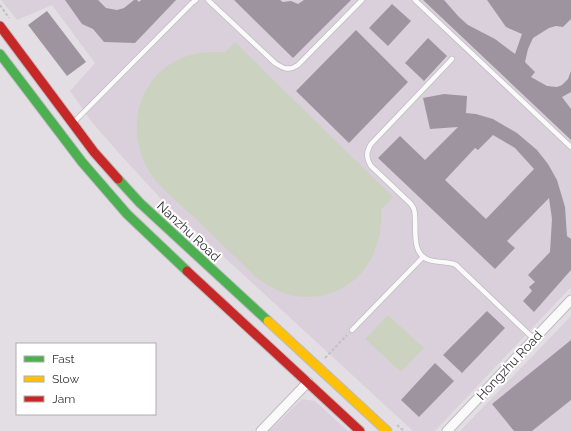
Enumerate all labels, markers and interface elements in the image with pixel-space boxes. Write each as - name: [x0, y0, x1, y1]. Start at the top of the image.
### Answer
- street label: Nanzhu Road: [154, 198, 223, 264]
- street label: Hongzhu Road: [474, 328, 545, 403]
- legend: [16, 343, 156, 415]
- text: Fast: [52, 352, 75, 366]
- text: Slow: [52, 372, 79, 386]
- text: Jam: [52, 392, 75, 406]

